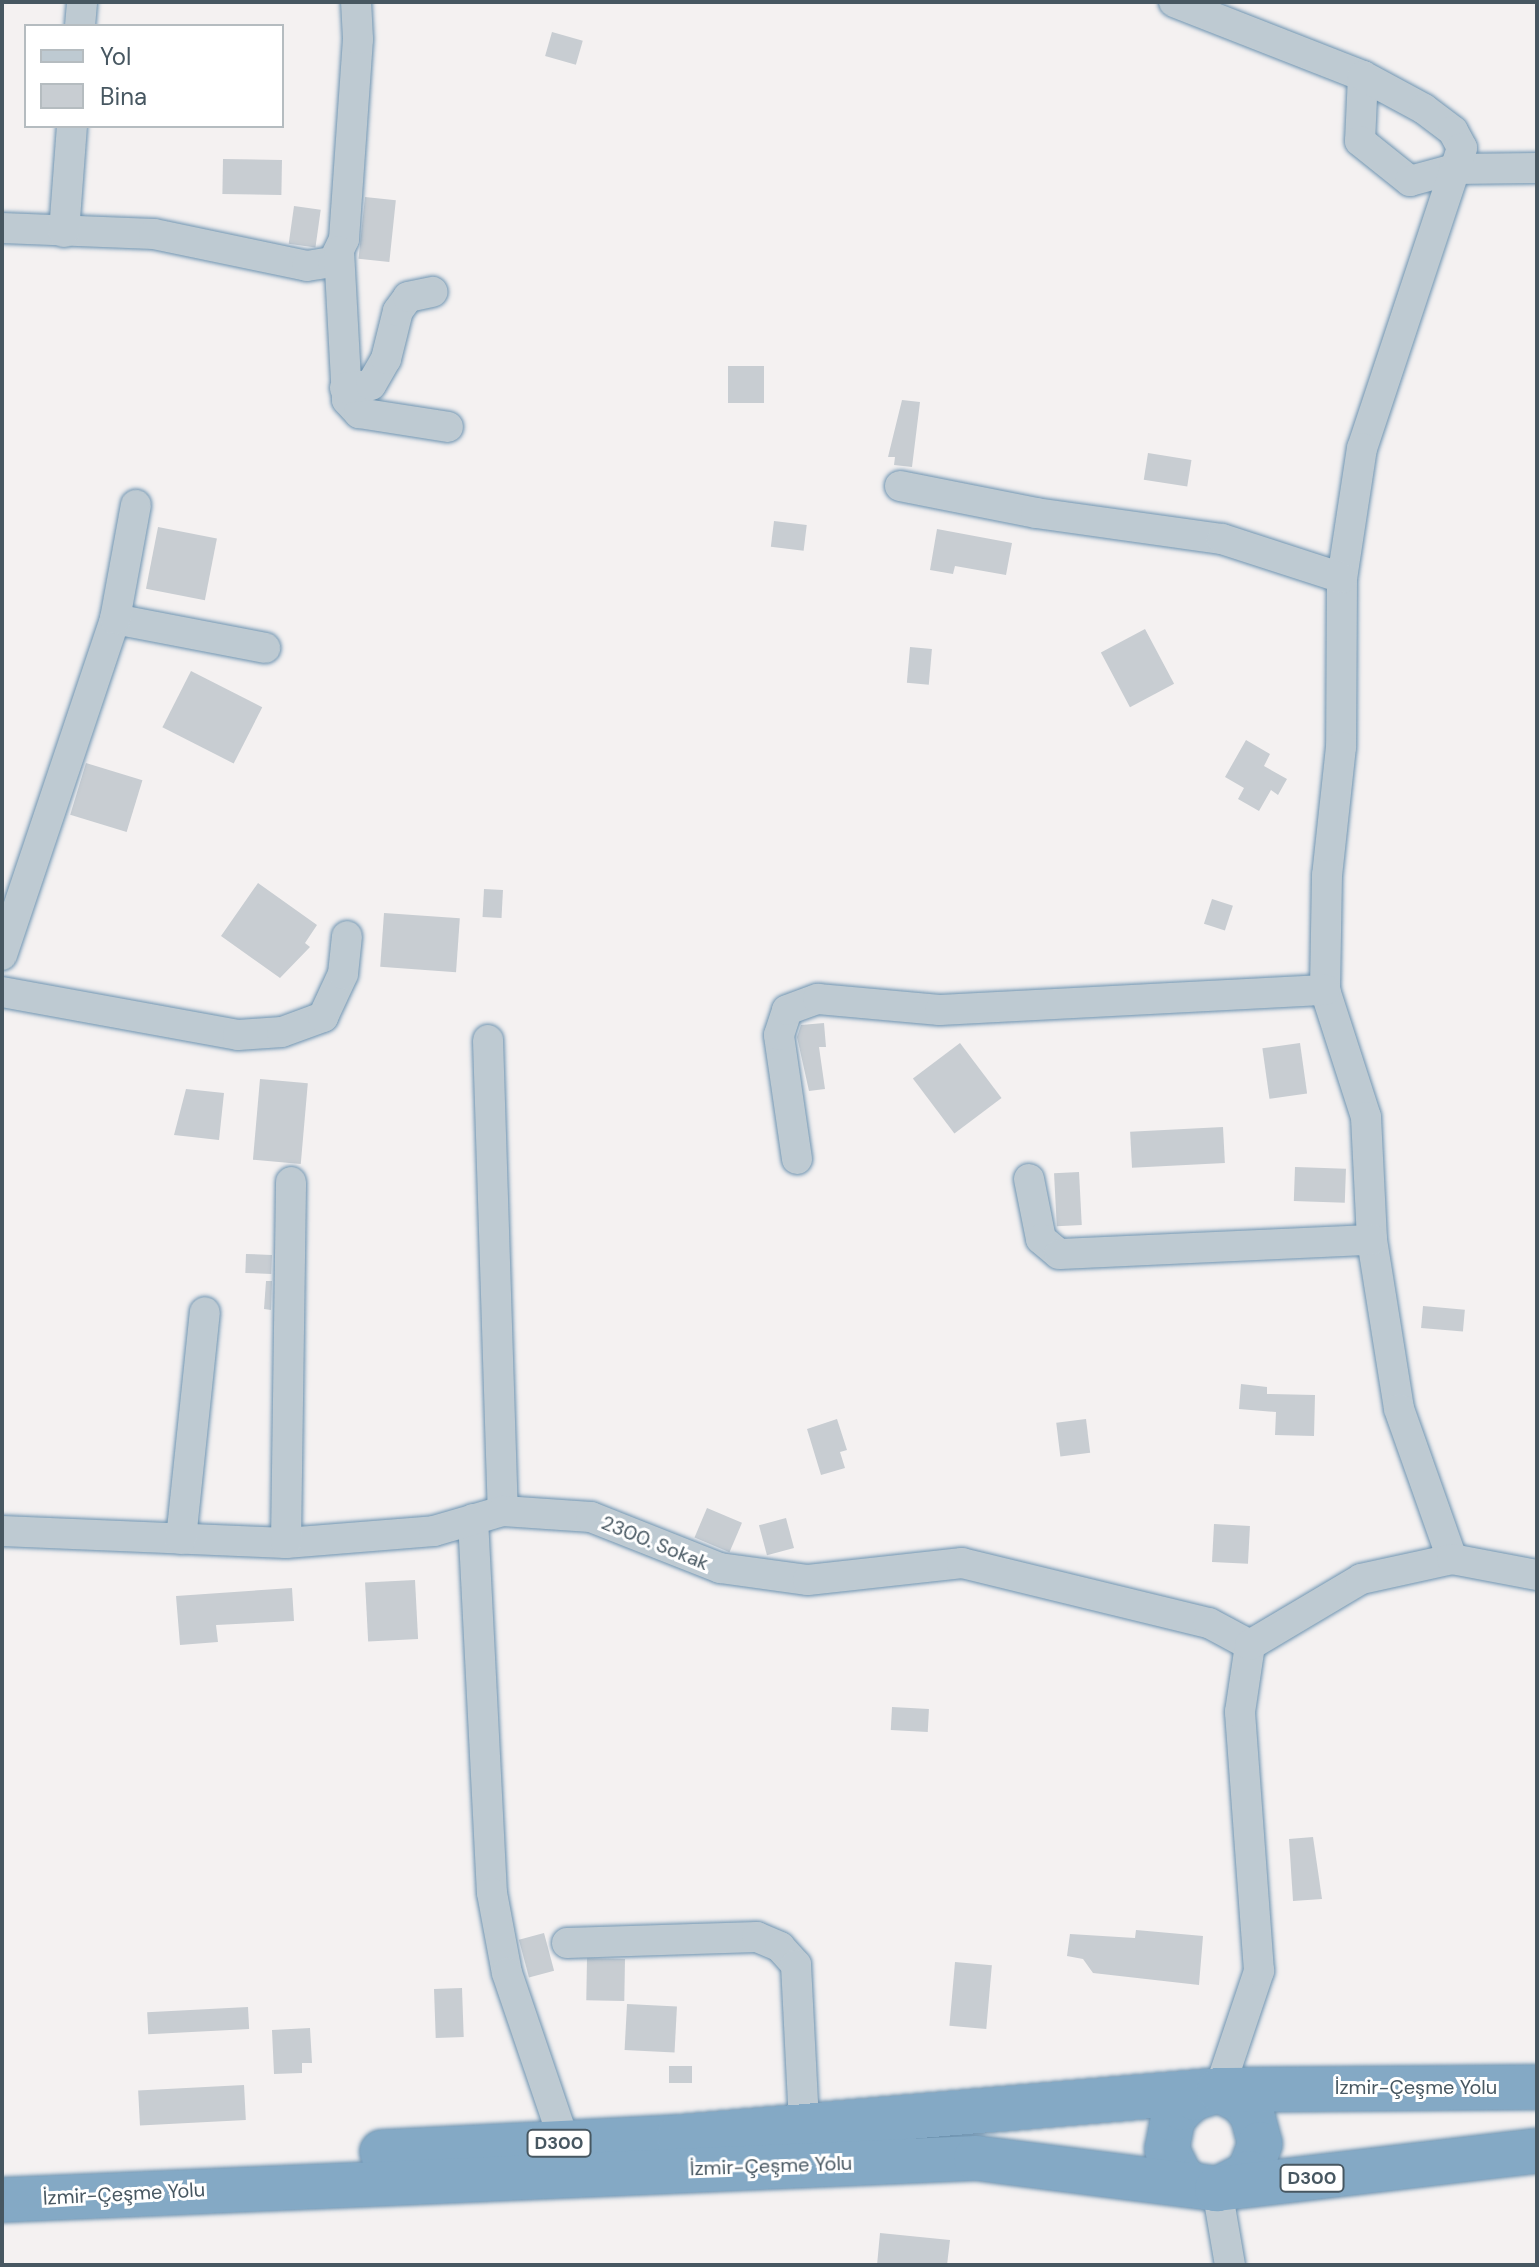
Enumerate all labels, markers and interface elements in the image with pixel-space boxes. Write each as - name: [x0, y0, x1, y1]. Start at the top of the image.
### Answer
- legend: [24, 24, 284, 128]
- text: Yol: [100, 41, 131, 72]
- text: Bina: [100, 81, 147, 112]
- street label: 2300. Sokak: [598, 1511, 712, 1575]
- street label: İzmir-Çeşme Yolu: [1335, 2075, 1497, 2099]
- road number: D300: [525, 2129, 593, 2157]
- street label: İzmir-Çeşme Yolu: [689, 2151, 853, 2181]
- road number: D300: [1278, 2164, 1346, 2192]
- street label: İzmir-Çeşme Yolu: [42, 2178, 206, 2210]

